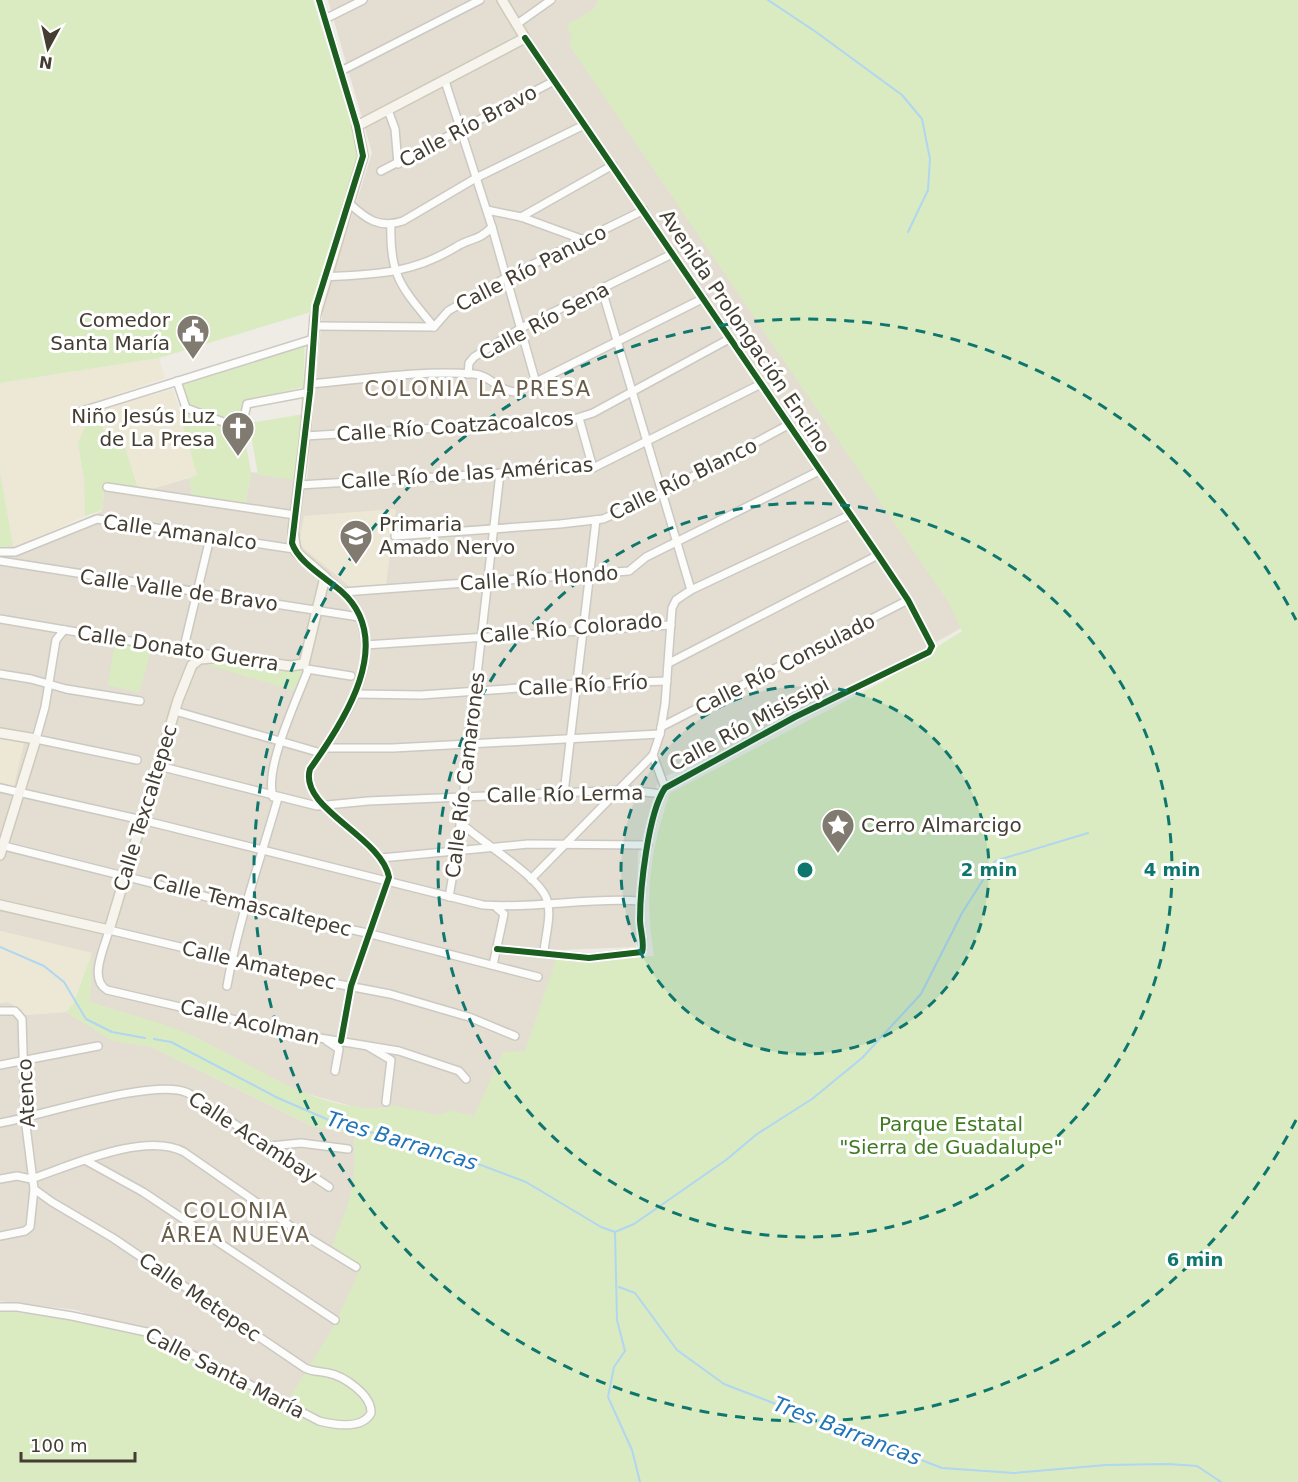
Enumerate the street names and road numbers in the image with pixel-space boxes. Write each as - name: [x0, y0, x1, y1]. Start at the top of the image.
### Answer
- street label: Calle Río Bravo: [395, 80, 541, 172]
- street label: Avenida Prolongación Encino: [655, 205, 835, 457]
- street label: Calle Río Panuco: [452, 220, 610, 316]
- street label: Calle Río Sena: [475, 277, 613, 365]
- street label: Calle Río Coatzacoalcos: [336, 406, 574, 446]
- street label: Calle Río Blanco: [605, 433, 761, 525]
- street label: Calle Río de las Américas: [340, 452, 594, 494]
- street label: Calle Amanalco: [102, 509, 258, 555]
- street label: Calle Río Hondo: [459, 560, 619, 596]
- street label: Calle Valle de Bravo: [78, 564, 280, 616]
- street label: Calle Río Colorado: [479, 608, 663, 648]
- street label: Calle Río Consulado: [691, 608, 879, 720]
- street label: Calle Donato Guerra: [75, 620, 281, 676]
- street label: Calle Río Frío: [517, 670, 649, 700]
- street label: Calle Río Camarones: [440, 671, 490, 879]
- street label: Calle Río Misissipi: [665, 672, 833, 776]
- street label: Calle Texcaltepec: [108, 722, 182, 894]
- street label: Calle Río Lerma: [486, 781, 644, 807]
- street label: Calle Temascaltepec: [150, 869, 354, 941]
- street label: Calle Amatepec: [180, 936, 338, 994]
- street label: Calle Acolman: [178, 994, 322, 1050]
- street label: Atenco: [12, 1058, 40, 1128]
- street label: Calle Acambay: [184, 1086, 322, 1188]
- street label: Calle Metepec: [135, 1247, 265, 1347]
- street label: Calle Santa María: [141, 1322, 309, 1424]

